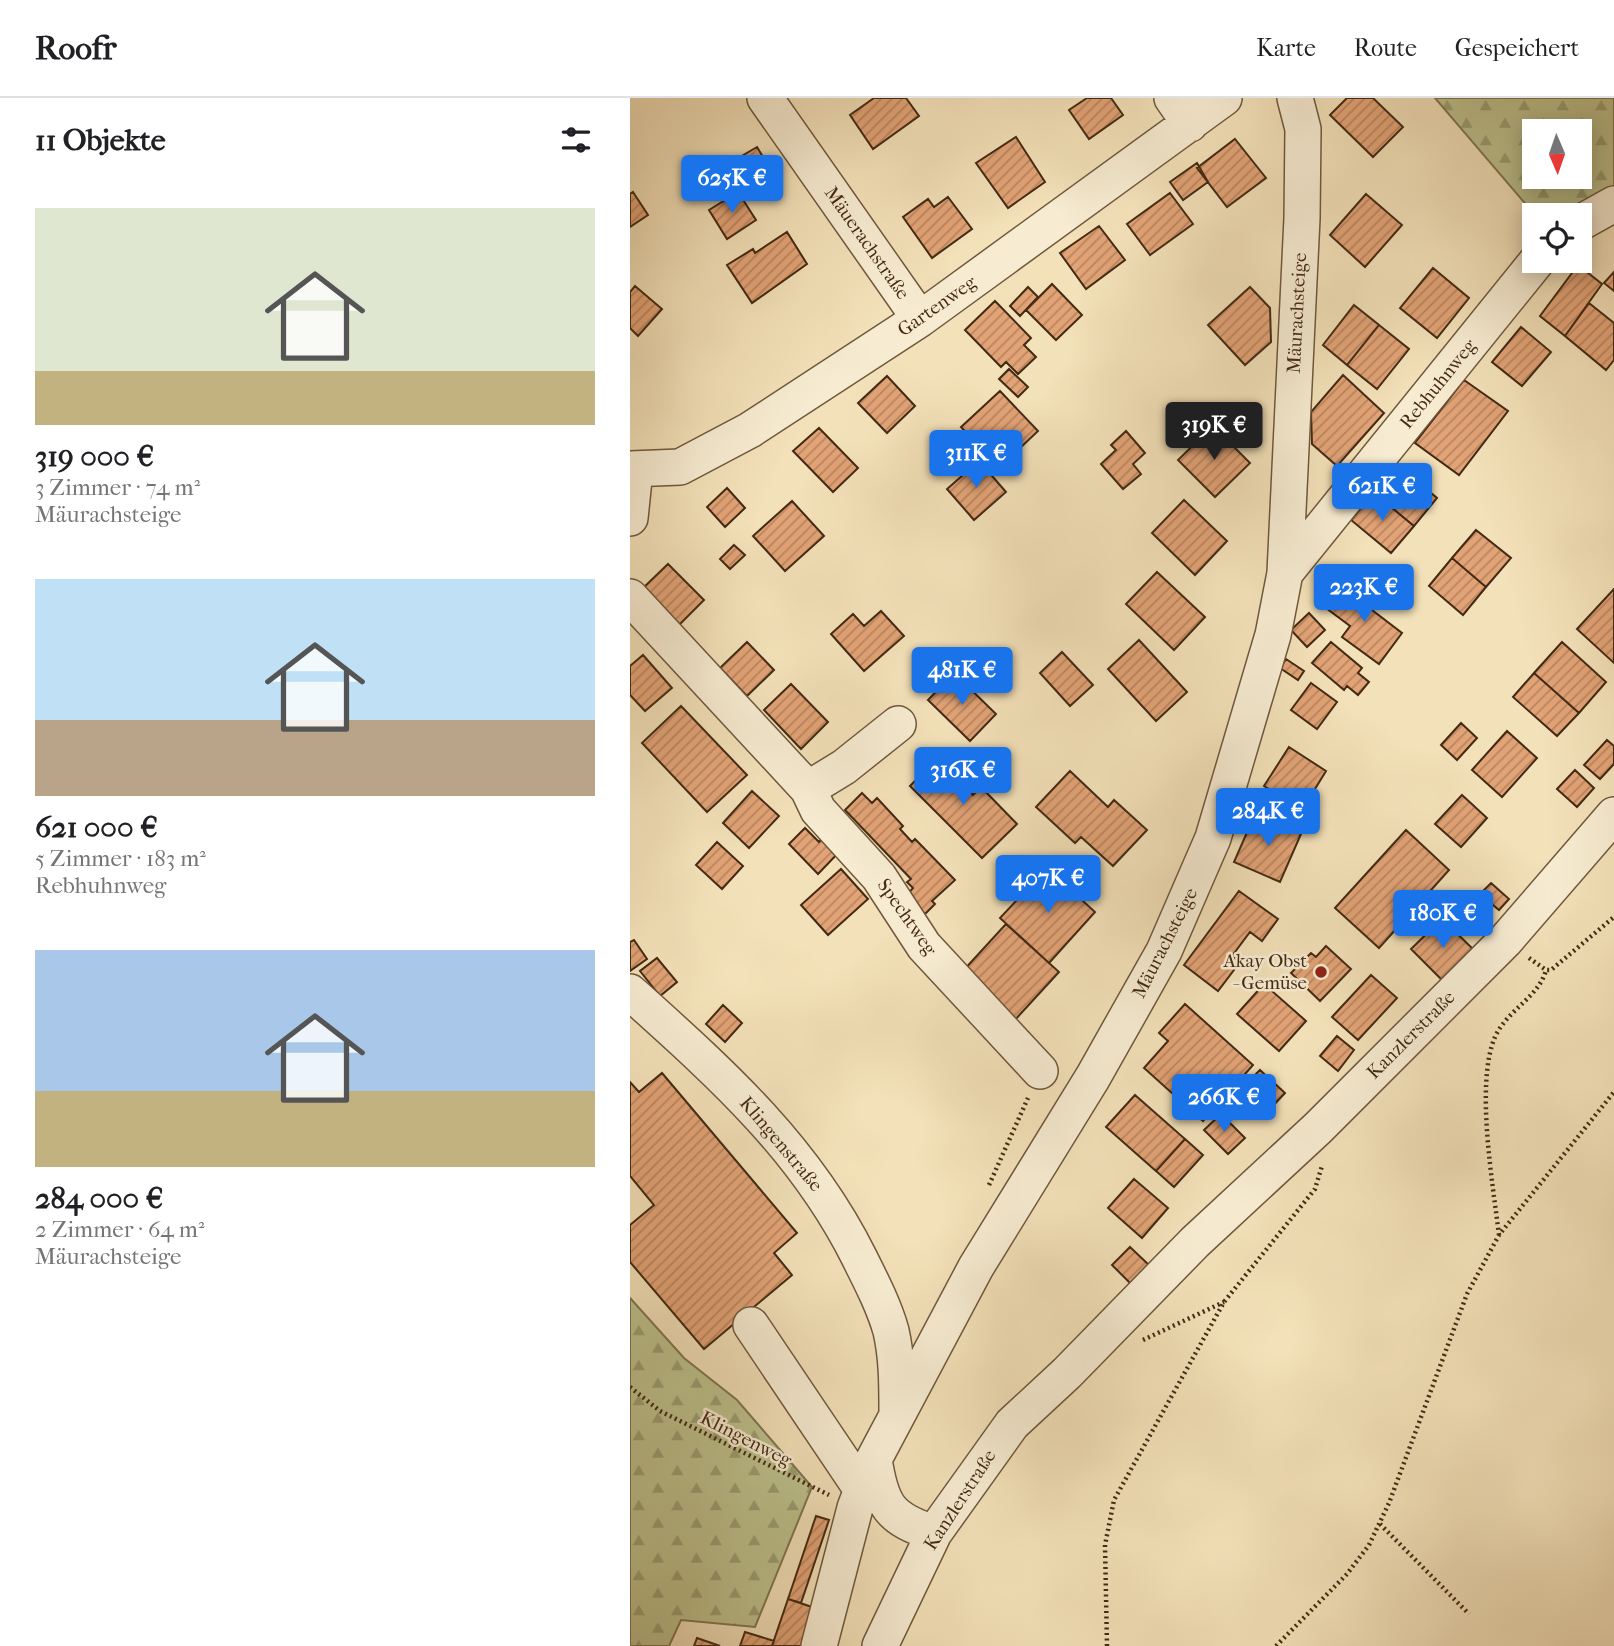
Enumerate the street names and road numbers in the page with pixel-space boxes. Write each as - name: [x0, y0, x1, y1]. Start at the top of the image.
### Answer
- street label: Mäuerachstraße: [820, 182, 914, 304]
- street label: Mäurachsteige: [1283, 252, 1311, 374]
- street label: Gartenweg: [894, 271, 981, 341]
- street label: Rebhuhnweg: [1395, 334, 1481, 433]
- street label: Spechtweg: [873, 874, 942, 960]
- street label: Mäurachsteige: [1128, 884, 1202, 1002]
- street label: Kanzlerstraße: [1362, 986, 1460, 1084]
- street label: Klingenstraße: [735, 1092, 827, 1196]
- street label: Klingenweg: [697, 1407, 796, 1472]
- street label: Kanzlerstraße: [919, 1446, 1001, 1554]

